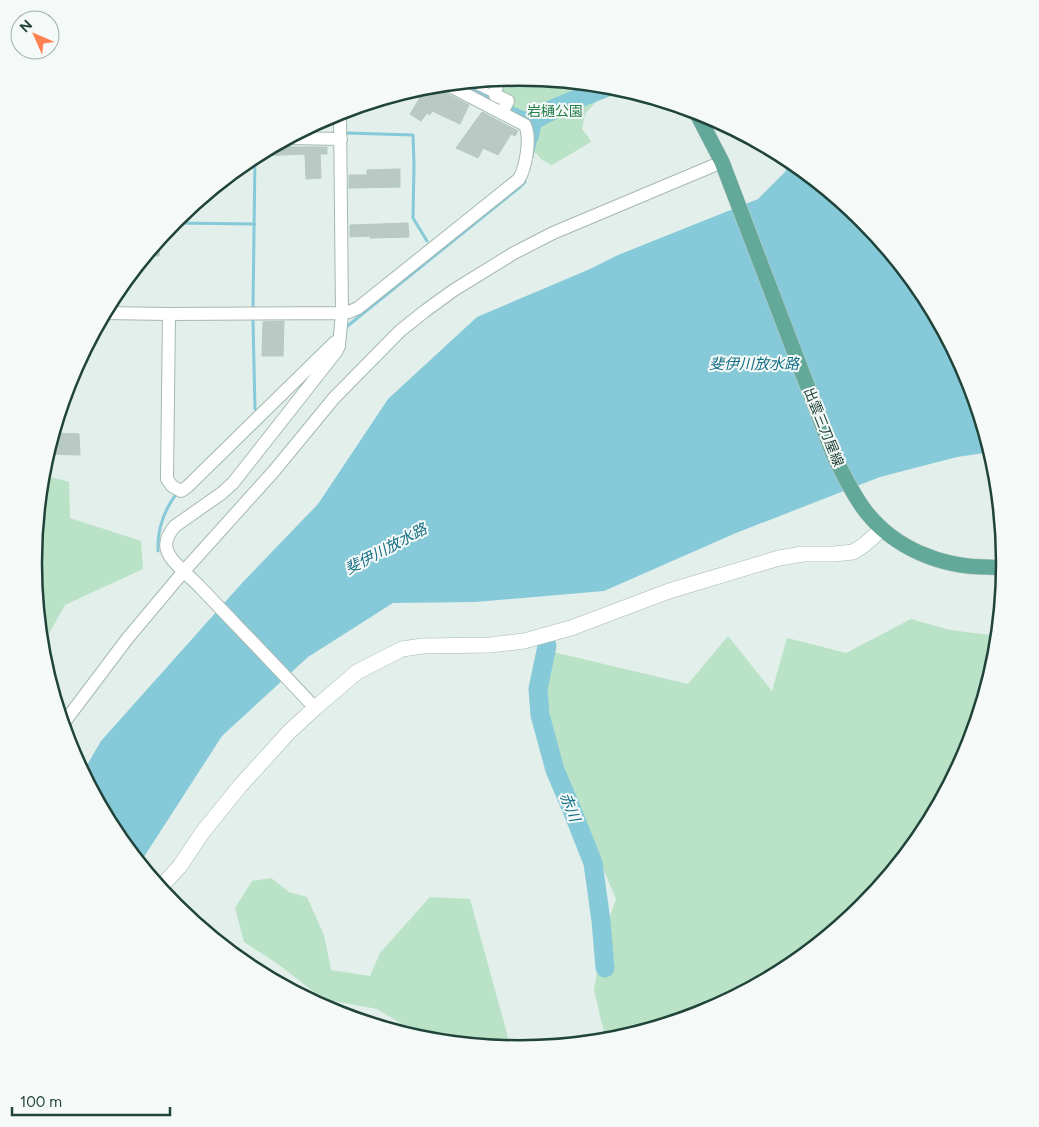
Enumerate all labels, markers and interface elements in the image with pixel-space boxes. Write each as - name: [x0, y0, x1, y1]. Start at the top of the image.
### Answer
- north arrow: [10, 10, 60, 60]
- text: N: [16, 16, 36, 36]
- park label: 岩樋公園: [527, 103, 583, 120]
- water label: 斐伊川放水路: [709, 355, 801, 373]
- street label: 出雲三刀屋線: [800, 385, 847, 469]
- water label: 斐伊川放水路: [342, 519, 432, 578]
- water label: 赤川: [556, 790, 585, 826]
- scale bar: [12, 1084, 170, 1116]
- text: 100 m: [20, 1093, 62, 1111]

